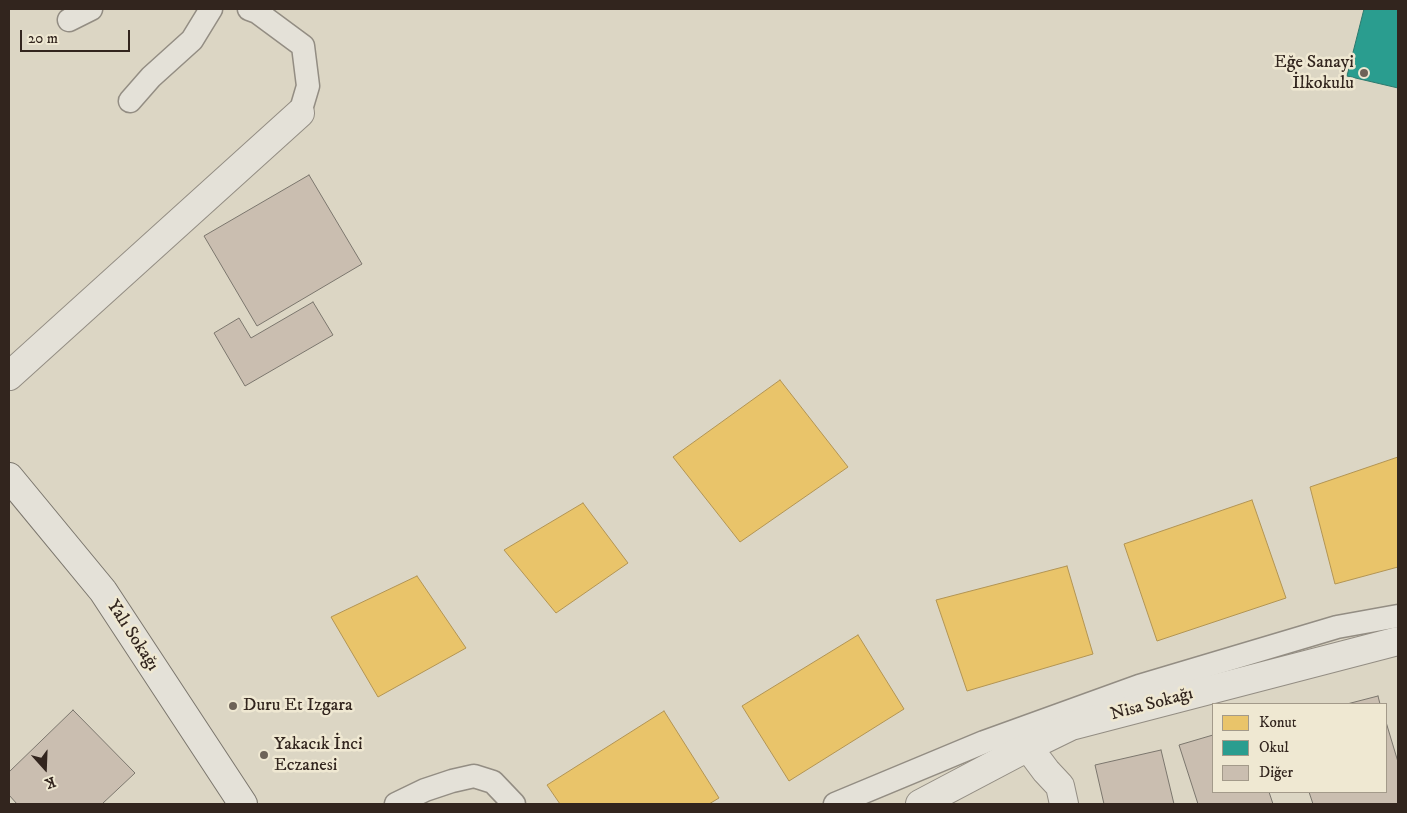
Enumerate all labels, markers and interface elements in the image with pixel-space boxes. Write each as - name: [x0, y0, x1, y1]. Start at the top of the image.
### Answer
- scale bar: [22, 20, 132, 52]
- text: 20 m: [28, 29, 58, 48]
- place label: Eğe Sanayi İlkokulu: [1274, 52, 1354, 94]
- marker: Eğe Sanayi İlkokulu: [1358, 67, 1370, 79]
- street label: Yalı Sokağı: [101, 597, 163, 675]
- street label: Nisa Sokağı: [1108, 684, 1196, 726]
- place label: Duru Et Izgara: [243, 695, 353, 717]
- marker: Duru Et Izgara: [227, 700, 239, 712]
- legend: [1212, 703, 1387, 793]
- text: Konut: [1259, 713, 1297, 732]
- place label: Yakacık İnci Eczanesi: [274, 734, 363, 776]
- text: Okul: [1259, 738, 1289, 757]
- north arrow: [20, 743, 70, 793]
- marker: Yakacık İnci Eczanesi: [258, 749, 270, 761]
- text: Diğer: [1259, 763, 1293, 782]
- text: K: [42, 772, 58, 792]

